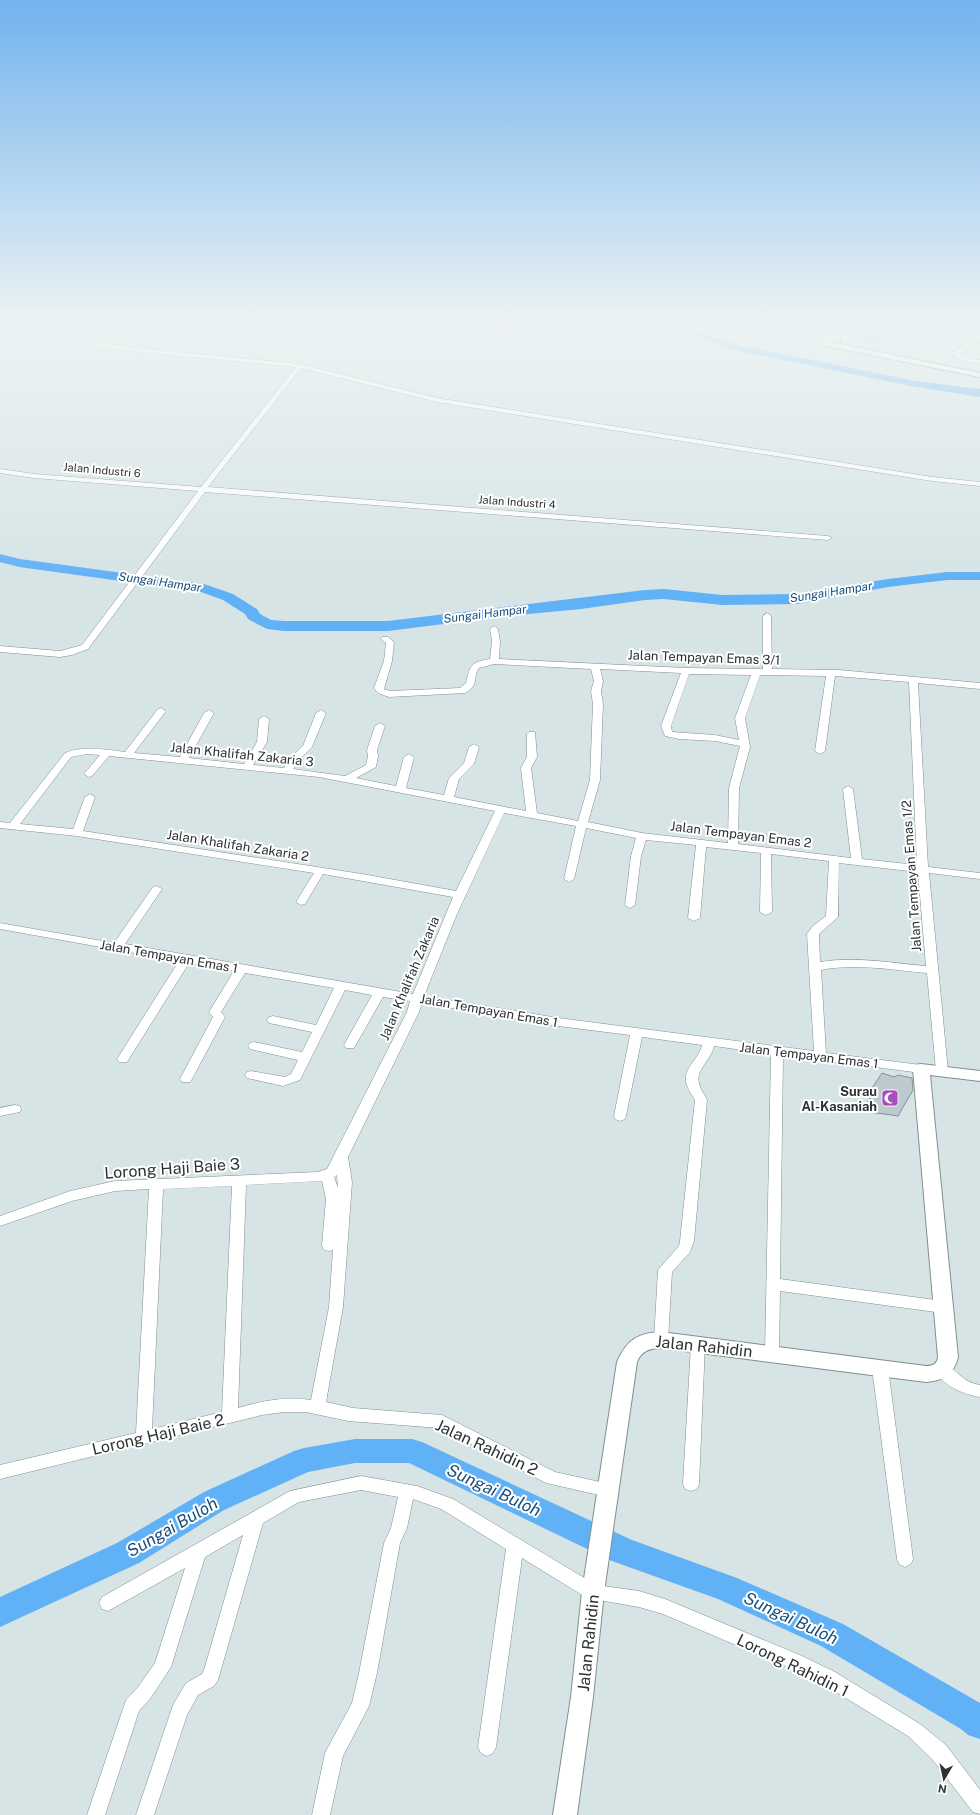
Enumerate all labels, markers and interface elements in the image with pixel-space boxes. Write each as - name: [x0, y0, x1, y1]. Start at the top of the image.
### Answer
- street label: Jalan Industri 6: [63, 461, 141, 479]
- street label: Jalan Industri 4: [478, 493, 556, 511]
- water label: Sungai Hampar: [118, 569, 203, 595]
- water label: Sungai Hampar: [789, 578, 874, 605]
- water label: Sungai Hampar: [443, 602, 528, 626]
- street label: Jalan Tempayan Emas 3/1: [627, 647, 781, 668]
- street label: Jalan Khalifah Zakaria 3: [169, 739, 314, 769]
- street label: Jalan Tempayan Emas 1/2: [899, 799, 924, 952]
- street label: Jalan Tempayan Emas 2: [669, 818, 813, 851]
- street label: Jalan Khalifah Zakaria 2: [166, 827, 310, 864]
- street label: Jalan Khalifah Zakaria: [377, 914, 442, 1042]
- street label: Jalan Tempayan Emas 1: [99, 937, 239, 976]
- street label: Jalan Tempayan Emas 1: [419, 991, 559, 1030]
- street label: Jalan Tempayan Emas 1: [739, 1040, 879, 1071]
- place label: Surau Al-Kasaniah: [801, 1084, 877, 1114]
- mosque icon: Surau Al-Kasaniah: [880, 1088, 900, 1108]
- street label: Lorong Haji Baie 3: [104, 1154, 240, 1183]
- street label: Jalan Rahidin: [654, 1332, 753, 1361]
- street label: Lorong Haji Baie 2: [90, 1410, 226, 1459]
- street label: Jalan Rahidin 2: [433, 1415, 541, 1479]
- water label: Sungai Buloh: [444, 1459, 544, 1521]
- water label: Sungai Buloh: [123, 1493, 221, 1561]
- water label: Sungai Buloh: [741, 1587, 841, 1649]
- street label: Jalan Rahidin: [574, 1594, 603, 1693]
- street label: Lorong Rahidin 1: [734, 1630, 852, 1701]
- north arrow: [924, 1759, 964, 1799]
- text: N: [937, 1782, 948, 1795]

